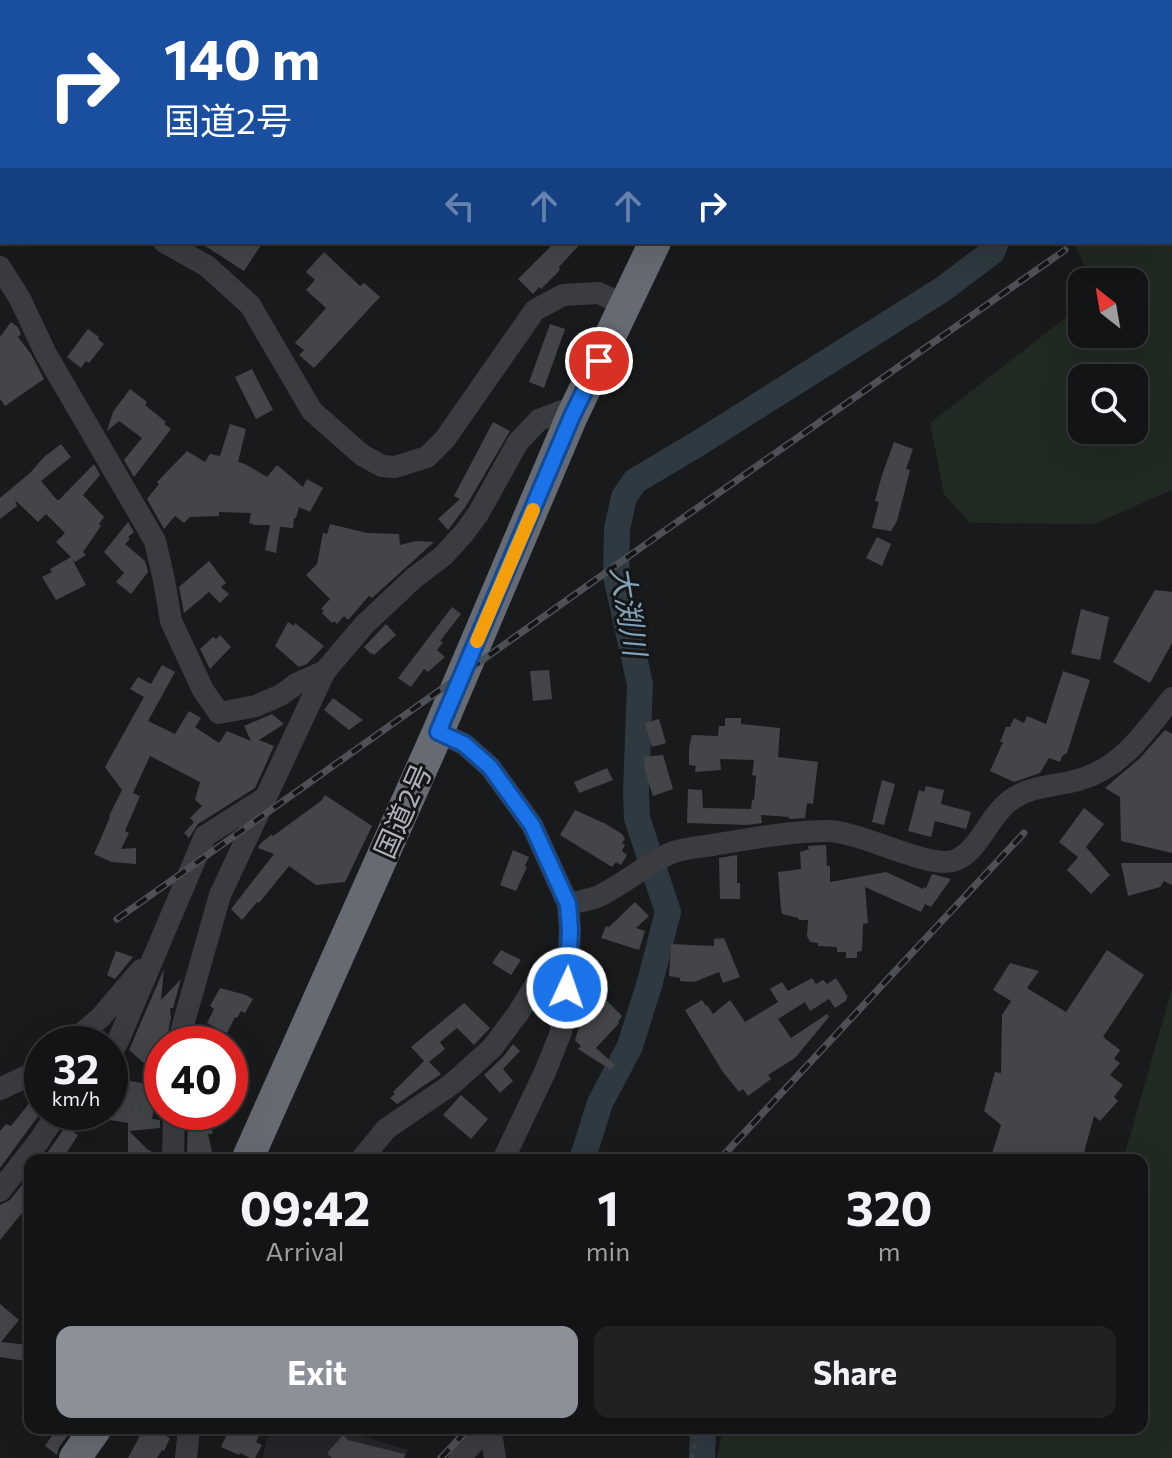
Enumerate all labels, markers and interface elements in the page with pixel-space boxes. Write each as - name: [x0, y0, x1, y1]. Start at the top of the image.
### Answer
- text: 140 m: [164, 23, 320, 92]
- icon: right: [32, 32, 136, 136]
- text: 国道2号: [164, 97, 292, 141]
- icon: left: [438, 184, 482, 228]
- icon: ahead: [522, 184, 566, 228]
- icon: ahead: [606, 184, 650, 228]
- icon: right: [690, 184, 734, 228]
- north arrow: [1068, 268, 1148, 348]
- map controls: [1068, 268, 1148, 444]
- pin: [565, 327, 633, 395]
- icon: arrive: [577, 339, 621, 383]
- button: search: [1068, 364, 1148, 444]
- water label: 大渕川: [605, 563, 656, 661]
- street label: 国道2号: [366, 758, 438, 863]
- position arrow: [525, 946, 609, 1030]
- speed limit sign: 40: [144, 1026, 248, 1130]
- text: 32: [53, 1043, 99, 1092]
- text: km/h: [52, 1086, 100, 1110]
- text: 09:42: [240, 1177, 370, 1236]
- text: 1: [597, 1177, 619, 1236]
- text: 320: [846, 1177, 932, 1236]
- text: Arrival: [266, 1235, 344, 1266]
- text: min: [586, 1235, 630, 1266]
- text: m: [878, 1235, 900, 1266]
- button: Exit: [56, 1326, 578, 1418]
- button: Share: [594, 1326, 1116, 1418]

